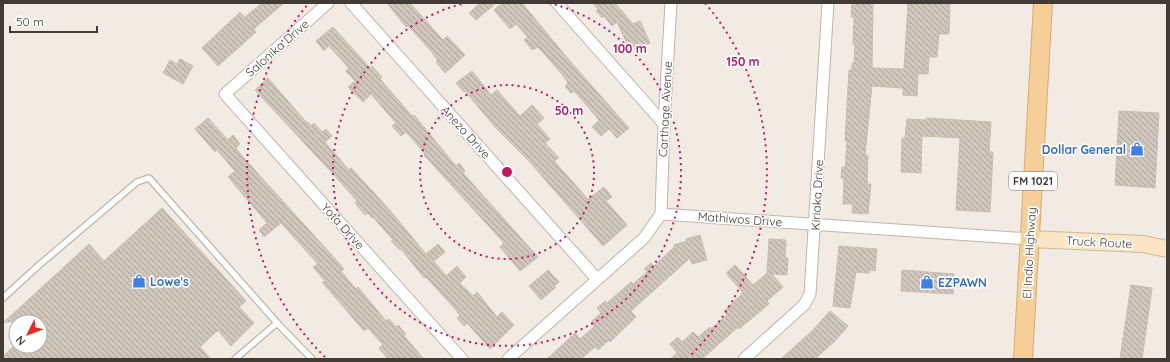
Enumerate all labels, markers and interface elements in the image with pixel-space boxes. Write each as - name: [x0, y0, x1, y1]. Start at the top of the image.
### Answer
- scale bar: [10, 8, 97, 34]
- text: 50 m: [16, 14, 44, 29]
- street label: Salonika Drive: [242, 16, 312, 80]
- text: 100 m: [613, 41, 647, 56]
- text: 150 m: [726, 54, 760, 69]
- street label: Carthage Avenue: [655, 60, 675, 157]
- street label: Anezo Drive: [438, 102, 494, 162]
- text: 50 m: [555, 103, 583, 118]
- shop icon: Dollar General: [1129, 141, 1145, 157]
- place label: Dollar General: [1042, 142, 1126, 157]
- street label: Kiriaka Drive: [808, 159, 826, 231]
- centre of rings: [500, 165, 514, 179]
- road number: FM 1021: [1009, 172, 1057, 190]
- street label: Yota Drive: [318, 200, 368, 252]
- street label: El Indio Highway: [1019, 207, 1039, 299]
- street label: Mathiwos Drive: [697, 209, 783, 229]
- street label: Truck Route: [1065, 233, 1133, 251]
- shop icon: Lowe's: [131, 273, 147, 289]
- place label: Lowe's: [150, 274, 189, 289]
- shop icon: EZPAWN: [919, 274, 935, 290]
- place label: EZPAWN: [938, 275, 987, 290]
- north arrow: [8, 314, 48, 354]
- text: N: [13, 333, 28, 348]

